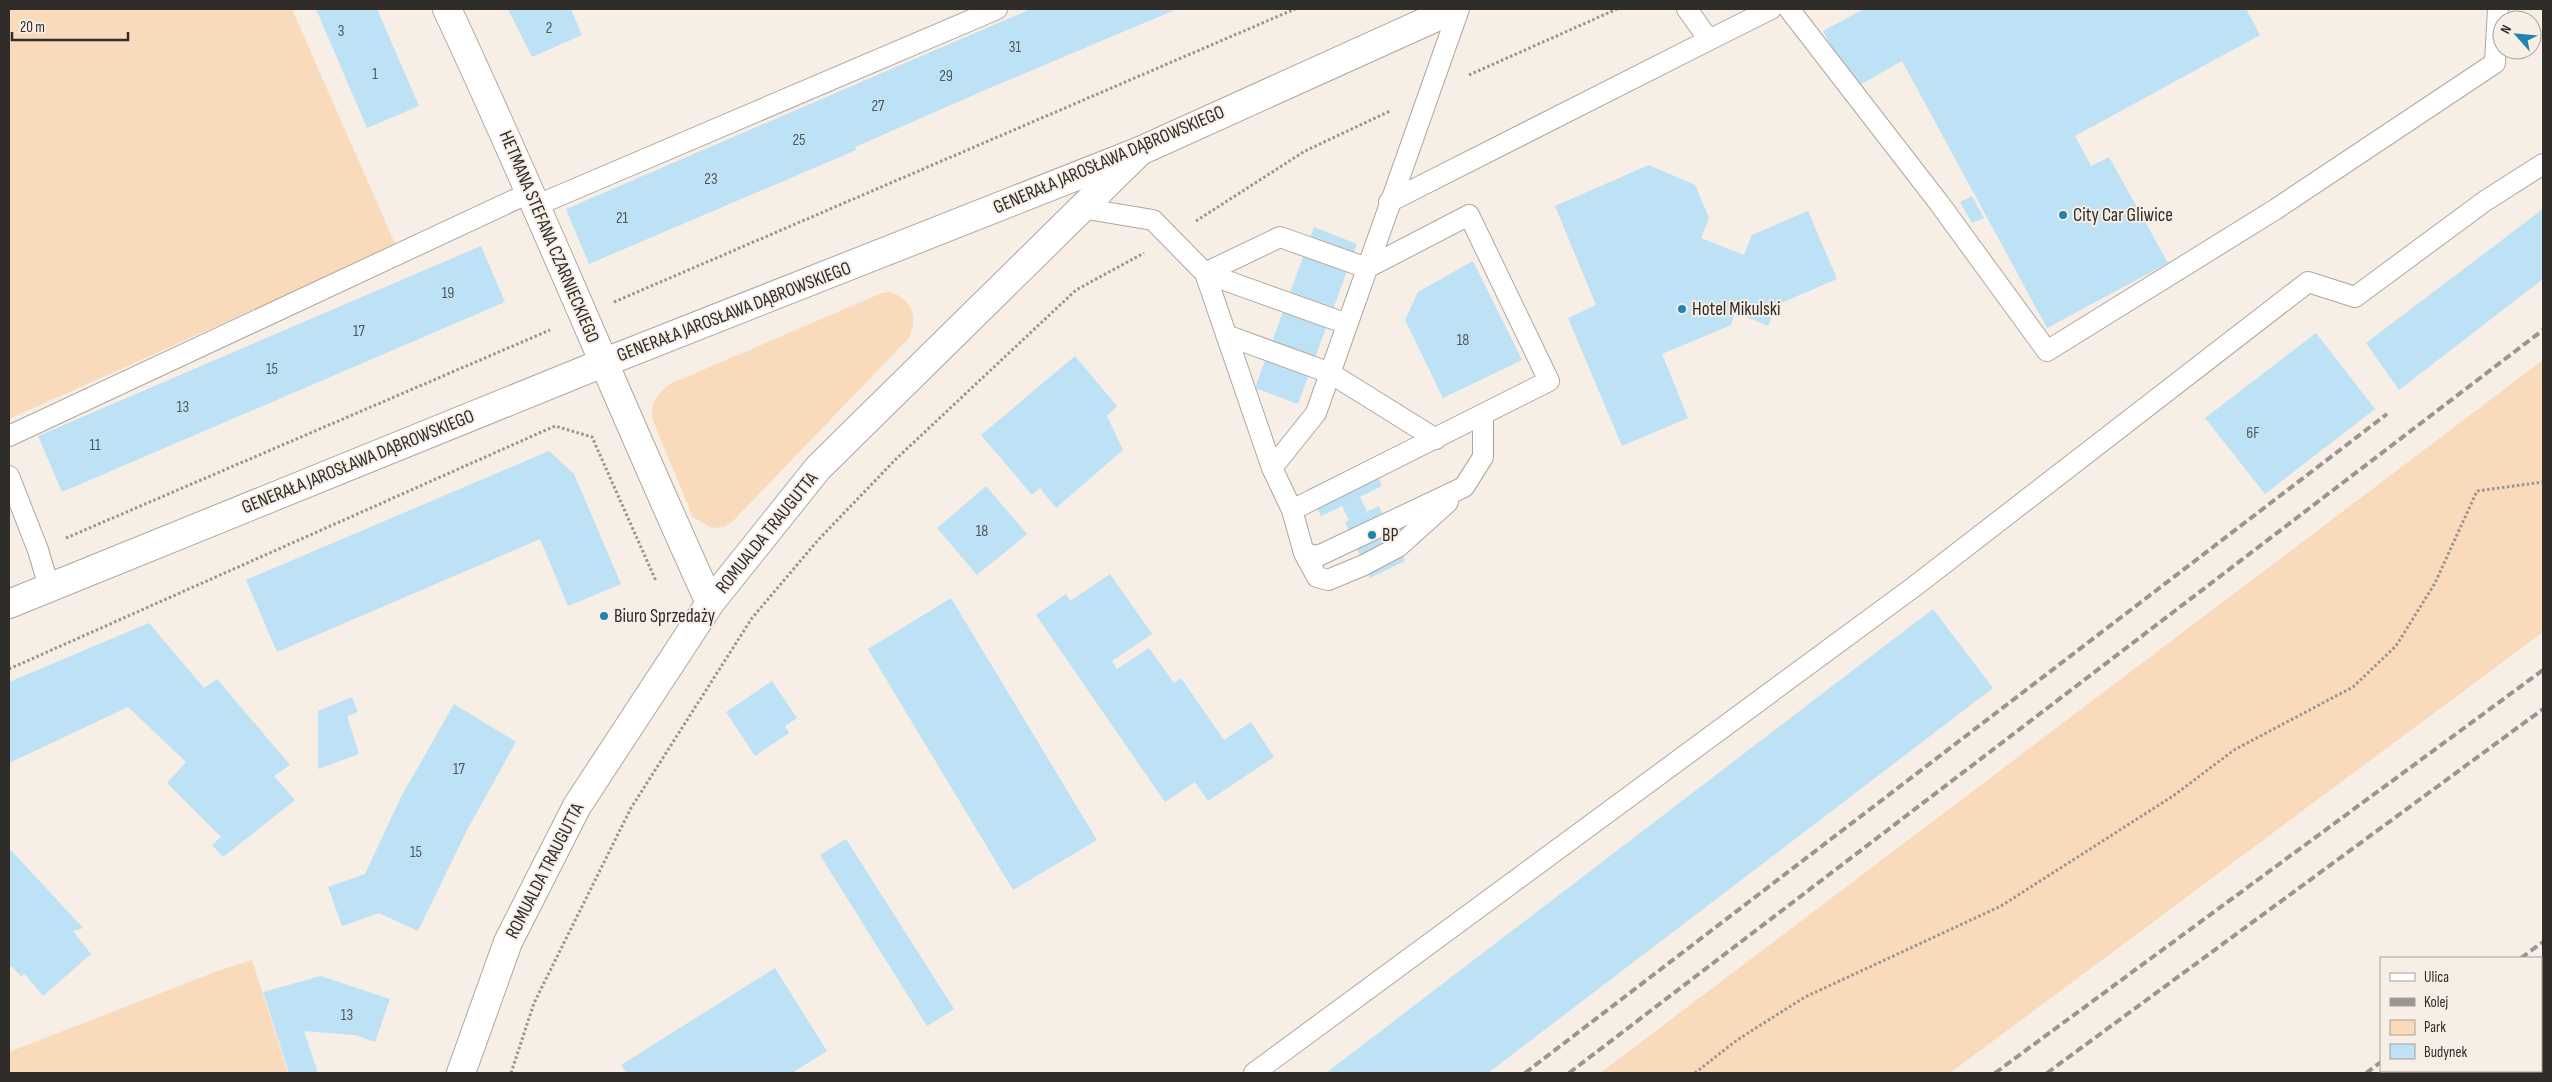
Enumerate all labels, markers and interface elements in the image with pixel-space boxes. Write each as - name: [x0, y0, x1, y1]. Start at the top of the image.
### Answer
- scale bar: [12, 10, 129, 42]
- north arrow: [2492, 10, 2542, 60]
- text: 20 m: [20, 18, 45, 37]
- house number: 2: [546, 19, 552, 38]
- house number: 3: [338, 22, 344, 41]
- text: N: [2497, 22, 2515, 37]
- house number: 31: [1009, 38, 1022, 57]
- house number: 1: [372, 65, 378, 84]
- house number: 29: [939, 67, 953, 86]
- house number: 27: [871, 97, 885, 116]
- street label: GENERAŁA JAROSŁAWA DĄBROWSKIEGO: [990, 101, 1228, 219]
- street label: HETMANA STEFANA CZARNIECKIEGO: [494, 127, 604, 347]
- house number: 25: [792, 131, 806, 150]
- house number: 23: [704, 170, 718, 189]
- place label: City Car Gliwice: [2073, 204, 2173, 227]
- house number: 21: [616, 209, 629, 228]
- marker: City Car Gliwice: [2057, 209, 2069, 221]
- street label: GENERAŁA JAROSŁAWA DĄBROWSKIEGO: [614, 257, 854, 367]
- house number: 19: [442, 284, 454, 303]
- place label: Hotel Mikulski: [1692, 298, 1781, 321]
- marker: Hotel Mikulski: [1676, 303, 1688, 315]
- house number: 17: [353, 322, 366, 341]
- house number: 18: [1457, 331, 1469, 350]
- house number: 15: [266, 360, 278, 379]
- house number: 13: [177, 398, 189, 417]
- street label: GENERAŁA JAROSŁAWA DĄBROWSKIEGO: [238, 405, 478, 519]
- house number: 6F: [2246, 424, 2260, 443]
- house number: 11: [89, 436, 101, 455]
- street label: ROMUALDA TRAUGUTTA: [711, 467, 824, 598]
- house number: 18: [976, 522, 988, 541]
- place label: BP: [1382, 524, 1398, 547]
- marker: BP: [1366, 529, 1378, 541]
- place label: Biuro Sprzedaży: [614, 605, 716, 628]
- marker: Biuro Sprzedaży: [598, 610, 610, 622]
- house number: 17: [453, 760, 466, 779]
- street label: ROMUALDA TRAUGUTTA: [501, 798, 590, 943]
- house number: 15: [410, 843, 422, 862]
- legend: [2380, 957, 2542, 1072]
- text: Ulica: [2424, 968, 2449, 987]
- text: Kolej: [2424, 993, 2449, 1012]
- house number: 13: [341, 1006, 353, 1025]
- text: Park: [2424, 1018, 2446, 1037]
- text: Budynek: [2424, 1043, 2467, 1062]

